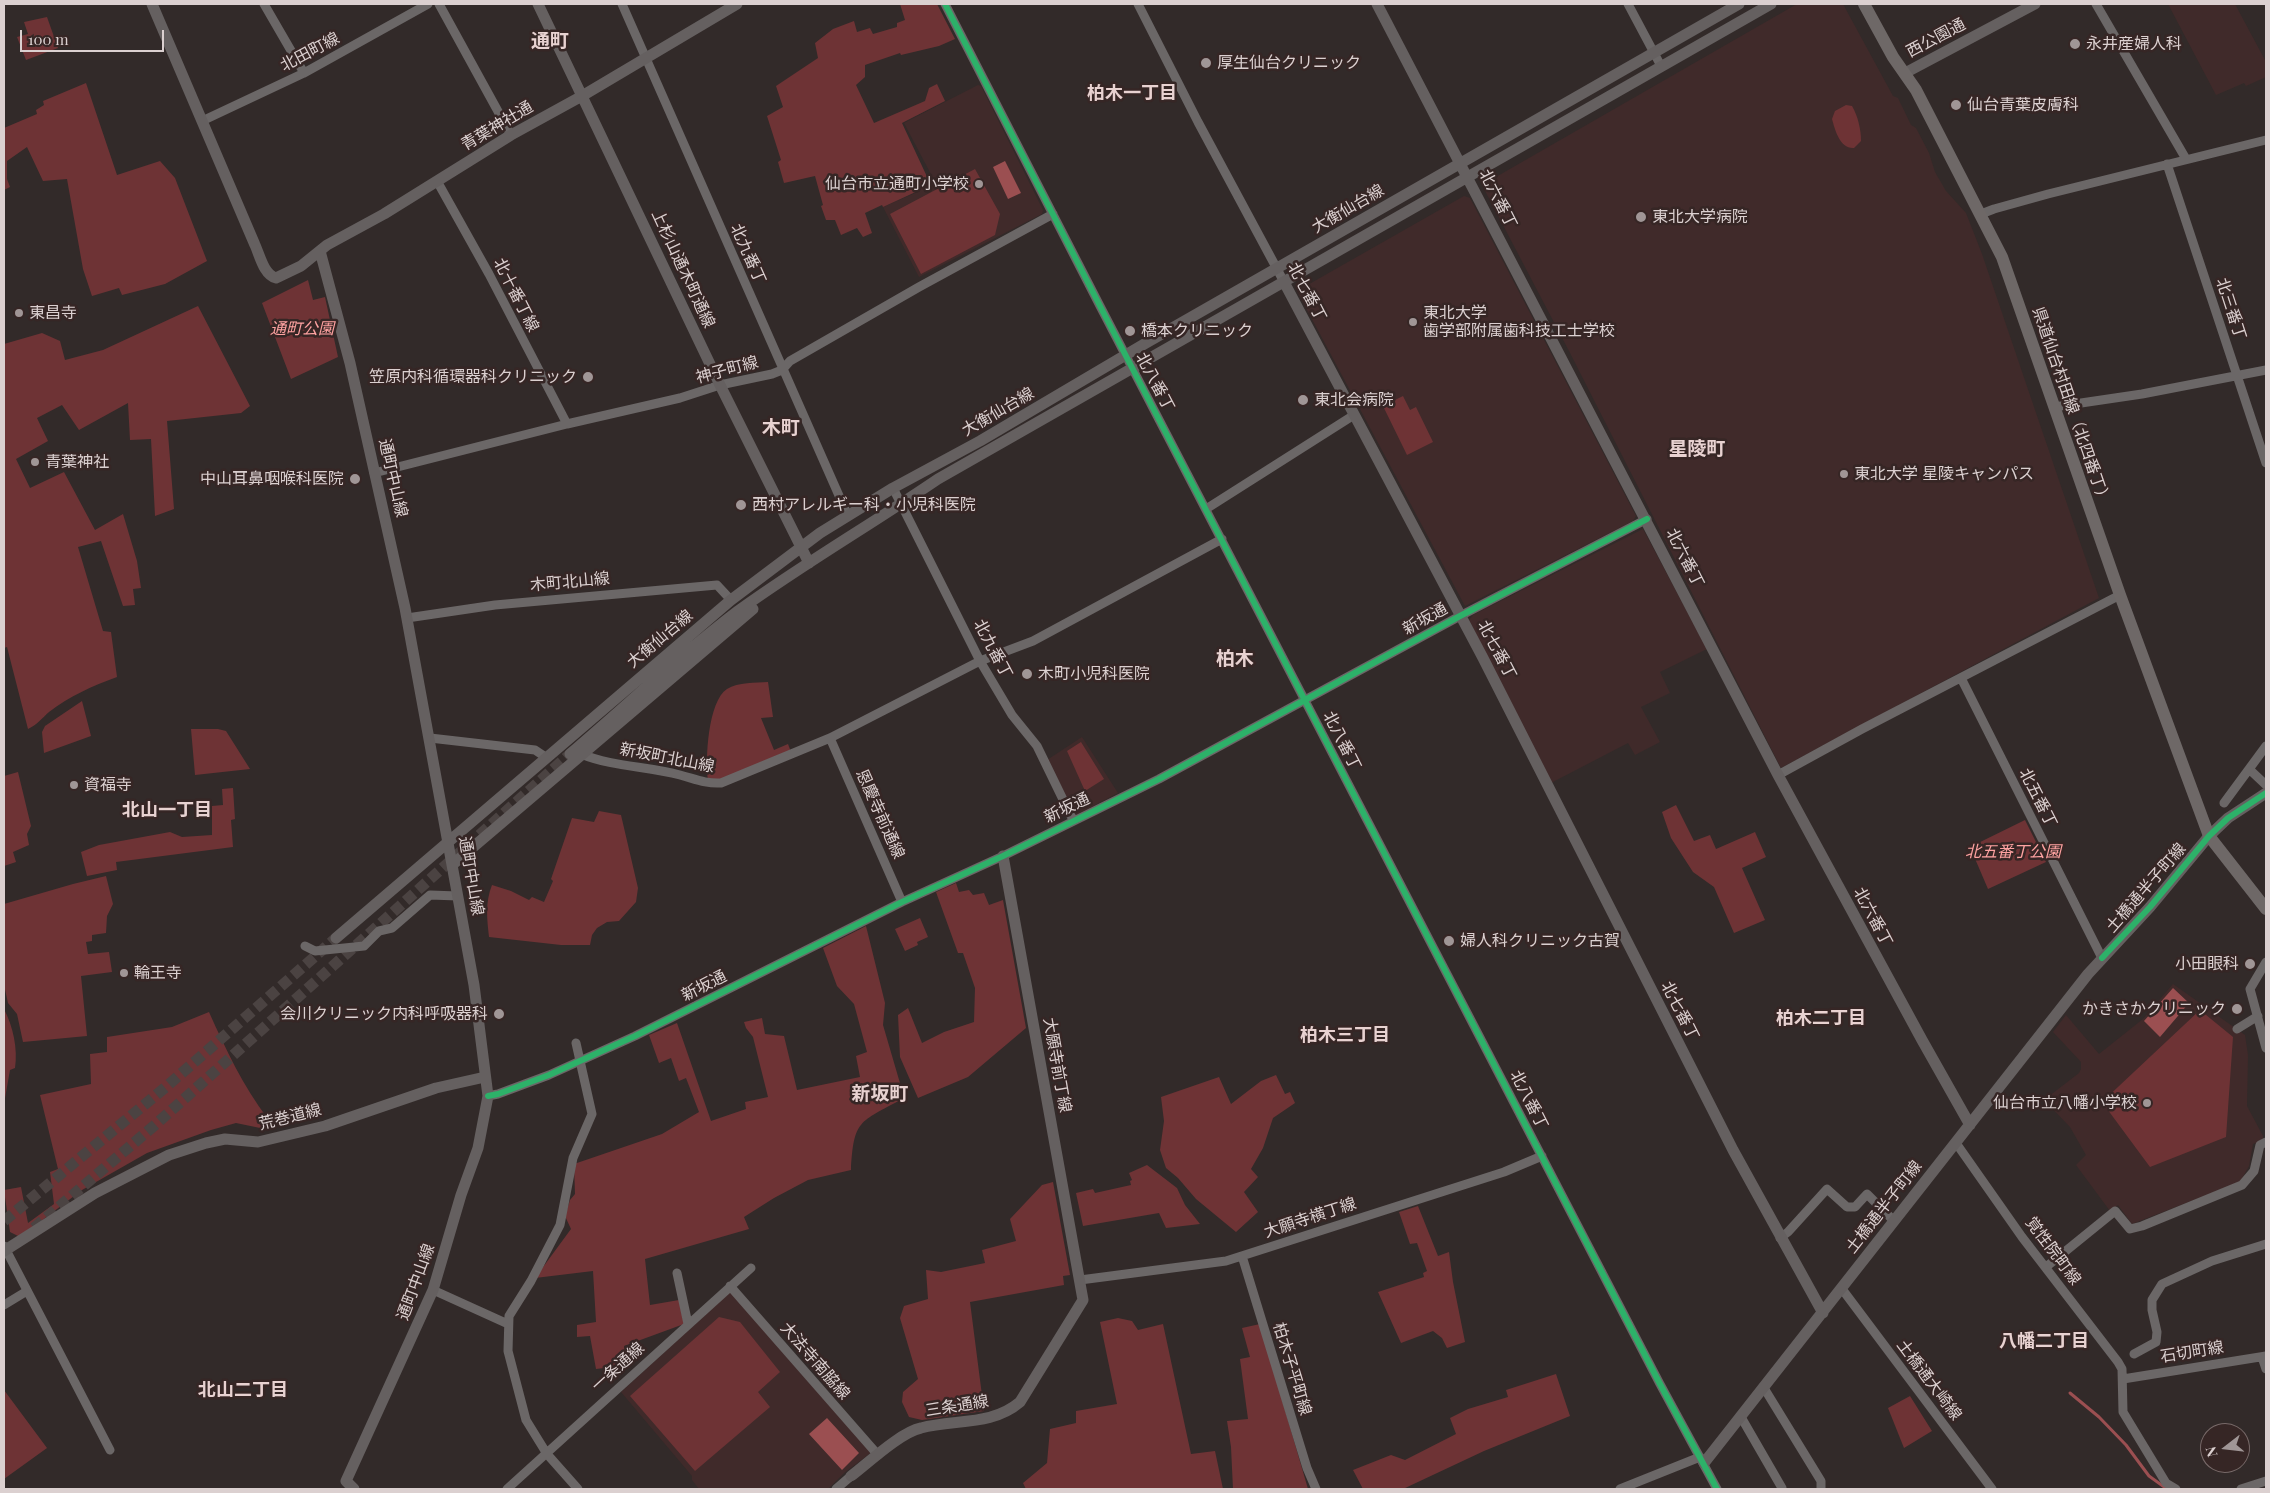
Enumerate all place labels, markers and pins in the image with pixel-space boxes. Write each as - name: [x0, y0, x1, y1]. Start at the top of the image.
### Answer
- place label: 永井産婦人科: [2086, 34, 2182, 54]
- marker: 永井産婦人科: [2068, 37, 2082, 51]
- place label: 厚生仙台クリニック: [1217, 53, 1361, 73]
- marker: 厚生仙台クリニック: [1199, 56, 1213, 70]
- place label: 仙台青葉皮膚科: [1967, 95, 2079, 115]
- marker: 仙台青葉皮膚科: [1949, 98, 1963, 112]
- place label: 仙台市立通町小学校: [825, 174, 969, 194]
- marker: 仙台市立通町小学校: [973, 178, 985, 190]
- place label: 東北大学病院: [1652, 207, 1748, 227]
- marker: 東北大学病院: [1634, 210, 1648, 224]
- place label: 東昌寺: [29, 303, 77, 323]
- place label: 東北大学 歯学部附属歯科技工士学校: [1423, 303, 1615, 341]
- marker: 東昌寺: [13, 307, 25, 319]
- marker: 東北大学 歯学部附属歯科技工士学校: [1407, 316, 1419, 328]
- place label: 橋本クリニック: [1141, 321, 1253, 341]
- marker: 橋本クリニック: [1123, 324, 1137, 338]
- place label: 笠原内科循環器科クリニック: [369, 367, 577, 387]
- marker: 笠原内科循環器科クリニック: [581, 370, 595, 384]
- place label: 東北会病院: [1314, 390, 1394, 410]
- marker: 東北会病院: [1296, 393, 1310, 407]
- place label: 青葉神社: [45, 452, 109, 472]
- marker: 青葉神社: [29, 456, 41, 468]
- place label: 東北大学 星陵キャンパス: [1854, 464, 2034, 484]
- marker: 東北大学 星陵キャンパス: [1838, 468, 1850, 480]
- place label: 中山耳鼻咽喉科医院: [200, 469, 344, 489]
- marker: 中山耳鼻咽喉科医院: [348, 472, 362, 486]
- place label: 西村アレルギー科・小児科医院: [752, 495, 976, 515]
- marker: 西村アレルギー科・小児科医院: [734, 498, 748, 512]
- place label: 木町小児科医院: [1038, 664, 1150, 684]
- marker: 木町小児科医院: [1020, 667, 1034, 681]
- place label: 資福寺: [84, 775, 132, 795]
- marker: 資福寺: [68, 779, 80, 791]
- place label: 婦人科クリニック古賀: [1460, 931, 1620, 951]
- marker: 婦人科クリニック古賀: [1442, 934, 1456, 948]
- place label: 小田眼科: [2175, 954, 2239, 974]
- marker: 小田眼科: [2243, 957, 2257, 971]
- place label: 輪王寺: [134, 963, 182, 983]
- marker: 輪王寺: [118, 967, 130, 979]
- place label: かきさかクリニック: [2082, 999, 2226, 1019]
- marker: かきさかクリニック: [2230, 1002, 2244, 1016]
- place label: 会川クリニック内科呼吸器科: [280, 1004, 488, 1024]
- marker: 会川クリニック内科呼吸器科: [492, 1007, 506, 1021]
- place label: 仙台市立八幡小学校: [1993, 1093, 2137, 1113]
- marker: 仙台市立八幡小学校: [2141, 1097, 2153, 1109]

